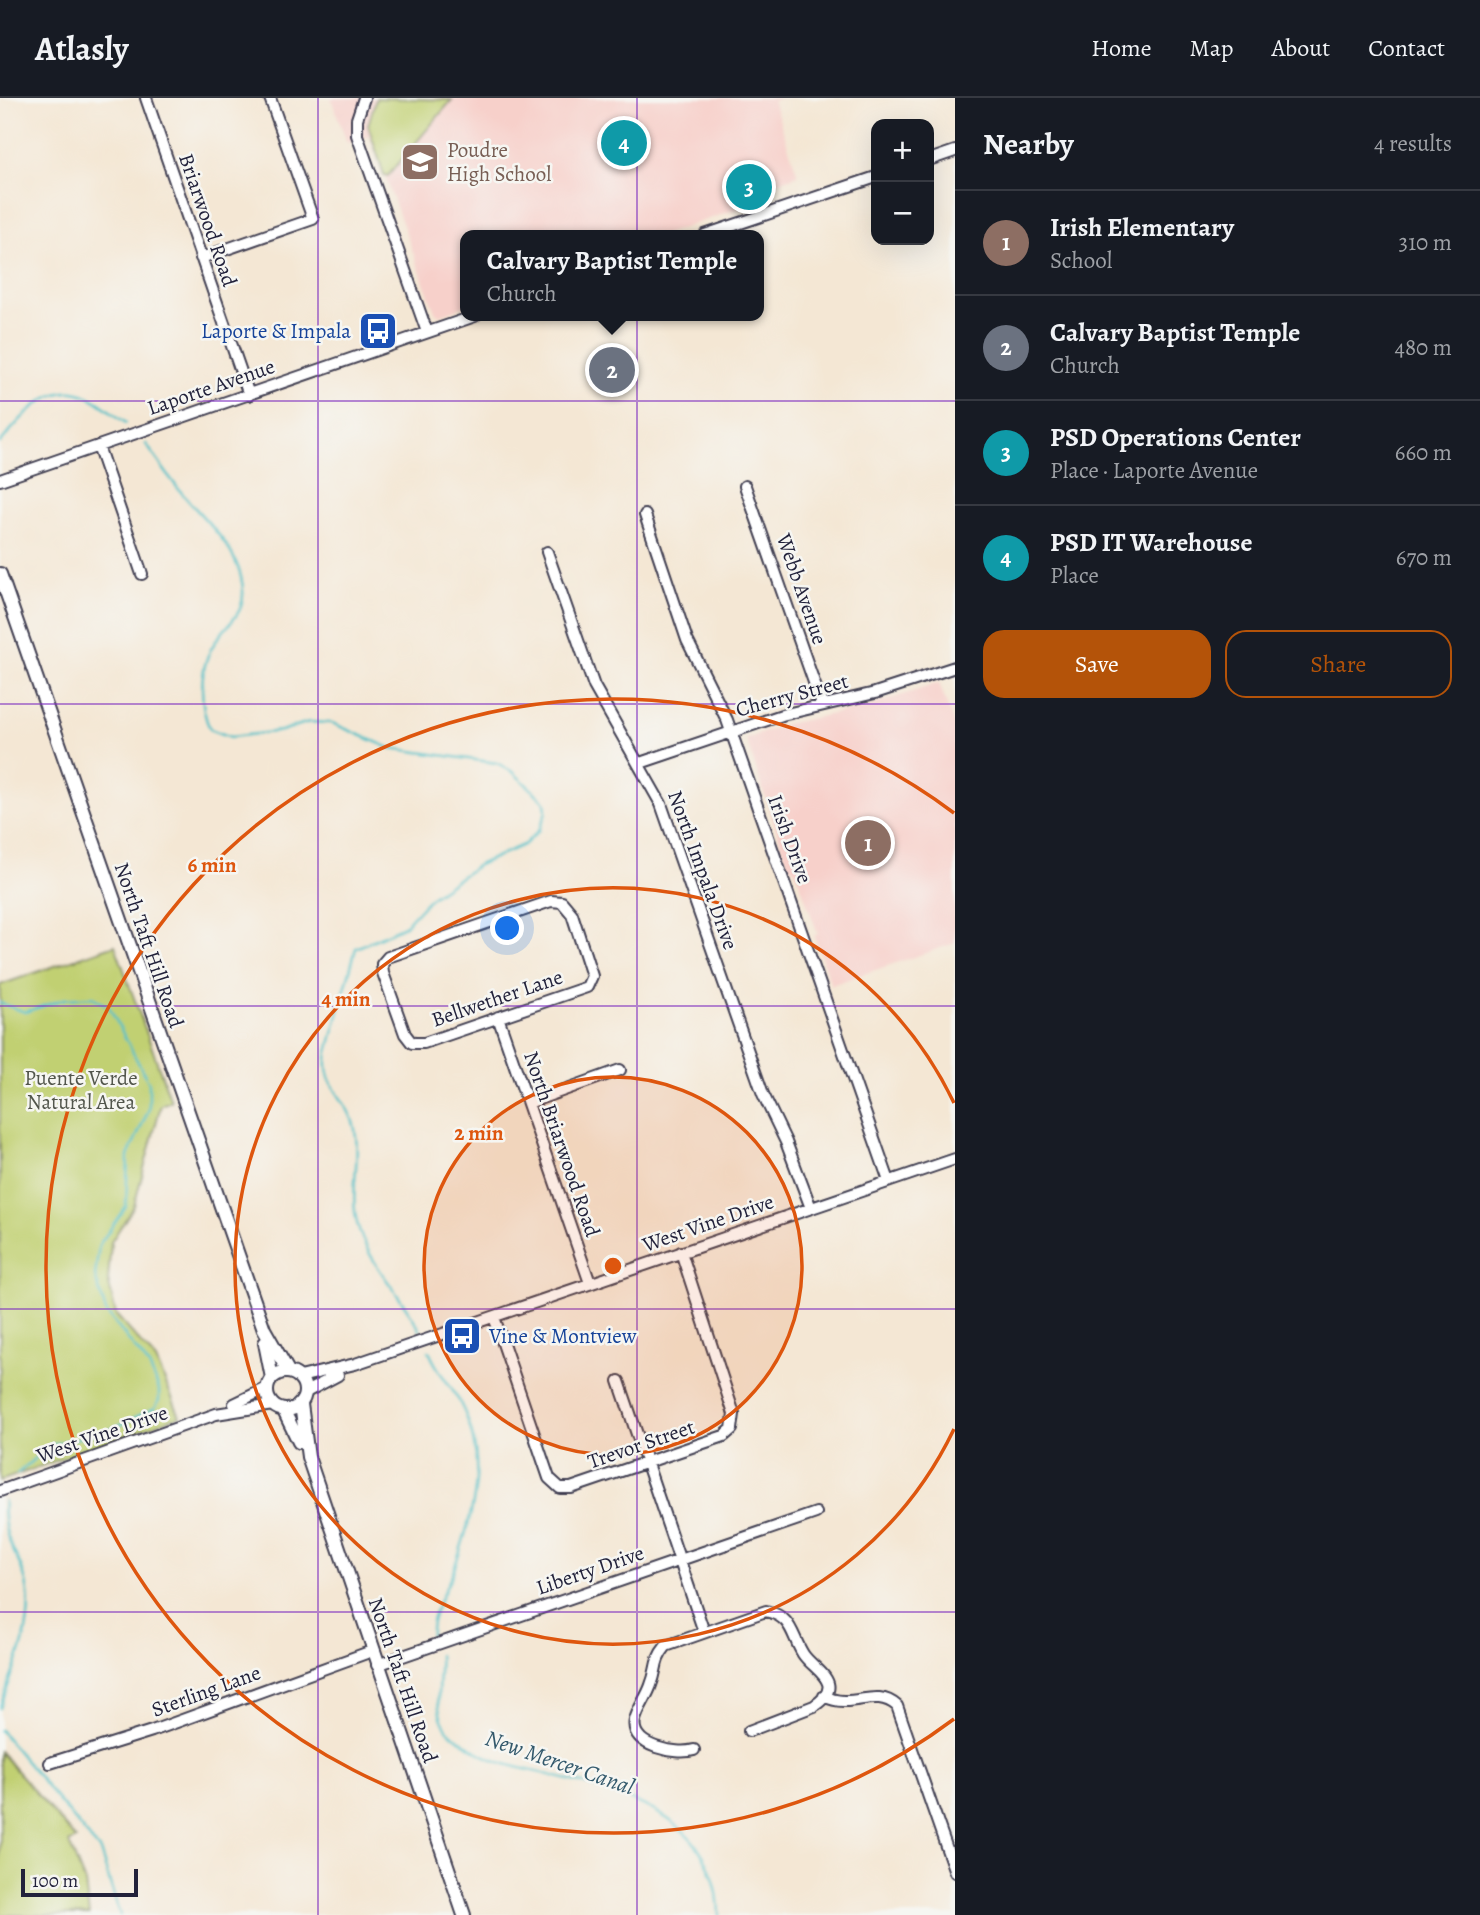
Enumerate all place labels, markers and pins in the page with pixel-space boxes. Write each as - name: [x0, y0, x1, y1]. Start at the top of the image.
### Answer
- pin: 4: [601, 117, 647, 169]
- place label: Poudre High School: [447, 136, 551, 188]
- school or university icon: Poudre High School: [399, 141, 441, 183]
- pin: 3: [726, 161, 772, 213]
- bus stop icon: Laporte & Impala: [357, 310, 399, 352]
- place label: Laporte & Impala: [201, 317, 351, 345]
- pin: 2: [589, 344, 635, 396]
- pin: 1: [845, 817, 891, 869]
- centre of rings: [601, 1254, 625, 1278]
- bus stop icon: Vine & Montview: [441, 1315, 483, 1357]
- place label: Vine & Montview: [488, 1322, 637, 1350]

